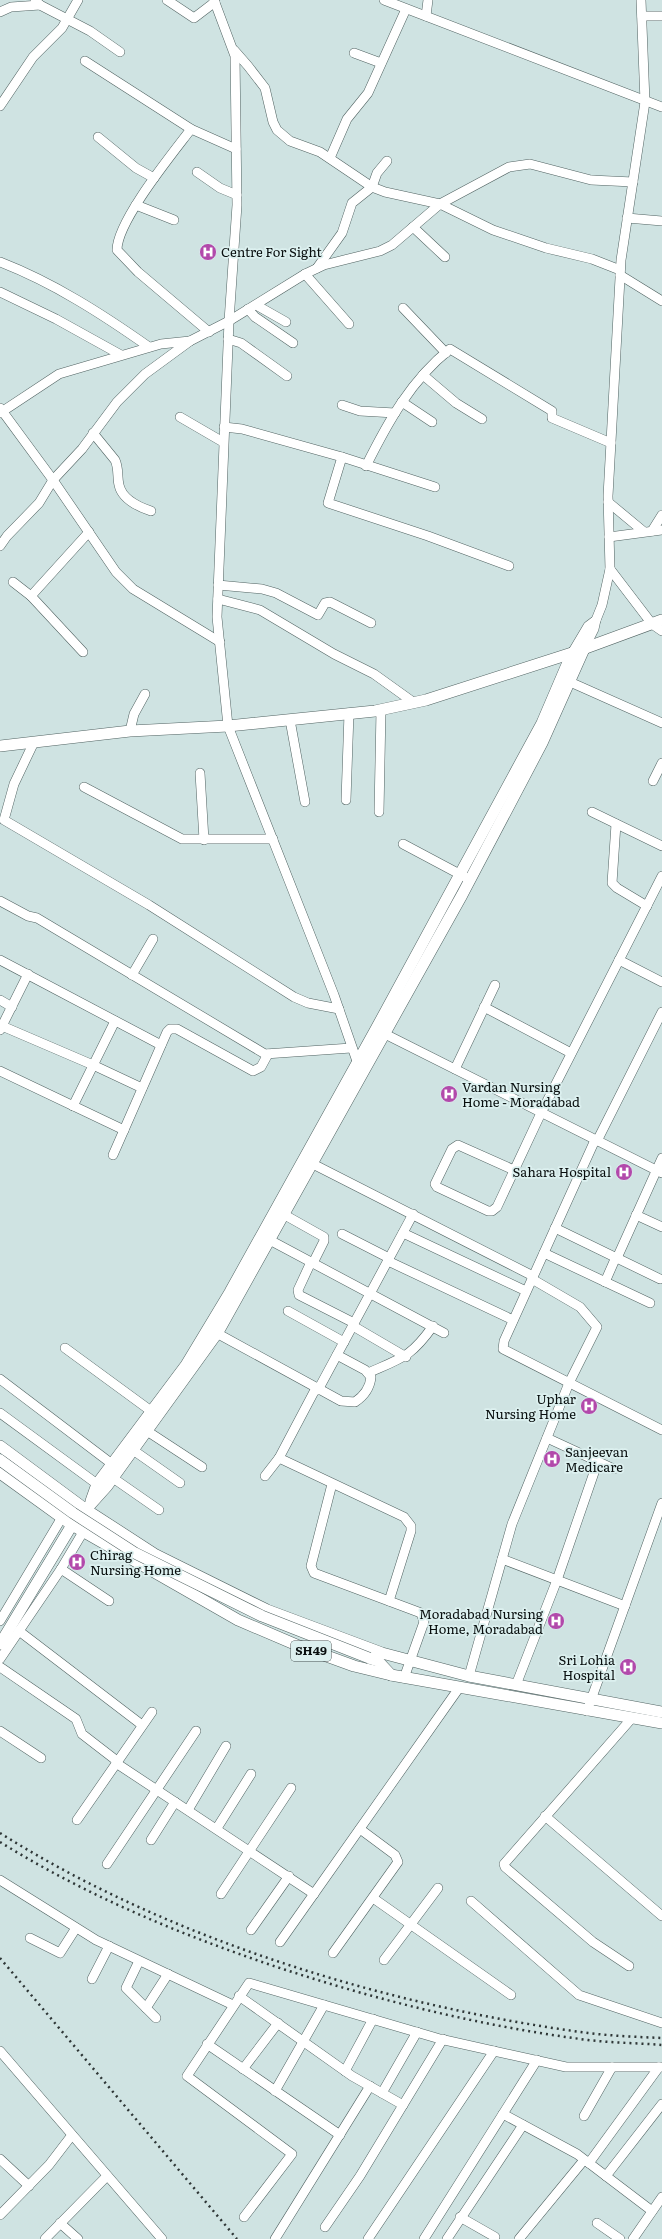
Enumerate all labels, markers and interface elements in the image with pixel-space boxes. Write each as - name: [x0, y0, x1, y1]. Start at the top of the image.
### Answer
- hospital icon: Centre For Sight: [198, 242, 218, 262]
- place label: Centre For Sight: [221, 242, 322, 261]
- place label: Vardan Nursing Home - Moradabad: [462, 1077, 580, 1111]
- hospital icon: Vardan Nursing Home - Moradabad: [439, 1084, 459, 1104]
- place label: Sahara Hospital: [513, 1162, 612, 1181]
- hospital icon: Sahara Hospital: [614, 1162, 634, 1182]
- place label: Uphar Nursing Home: [485, 1389, 577, 1423]
- hospital icon: Uphar Nursing Home: [579, 1396, 599, 1416]
- place label: Sanjeevan Medicare: [565, 1442, 629, 1476]
- hospital icon: Sanjeevan Medicare: [542, 1449, 562, 1469]
- place label: Chirag Nursing Home: [90, 1545, 181, 1579]
- hospital icon: Chirag Nursing Home: [67, 1552, 87, 1572]
- place label: Moradabad Nursing Home, Moradabad: [419, 1604, 544, 1638]
- hospital icon: Moradabad Nursing Home, Moradabad: [546, 1611, 566, 1631]
- road number: SH49: [291, 1641, 331, 1661]
- place label: Sri Lohia Hospital: [559, 1650, 616, 1684]
- hospital icon: Sri Lohia Hospital: [618, 1657, 638, 1677]

